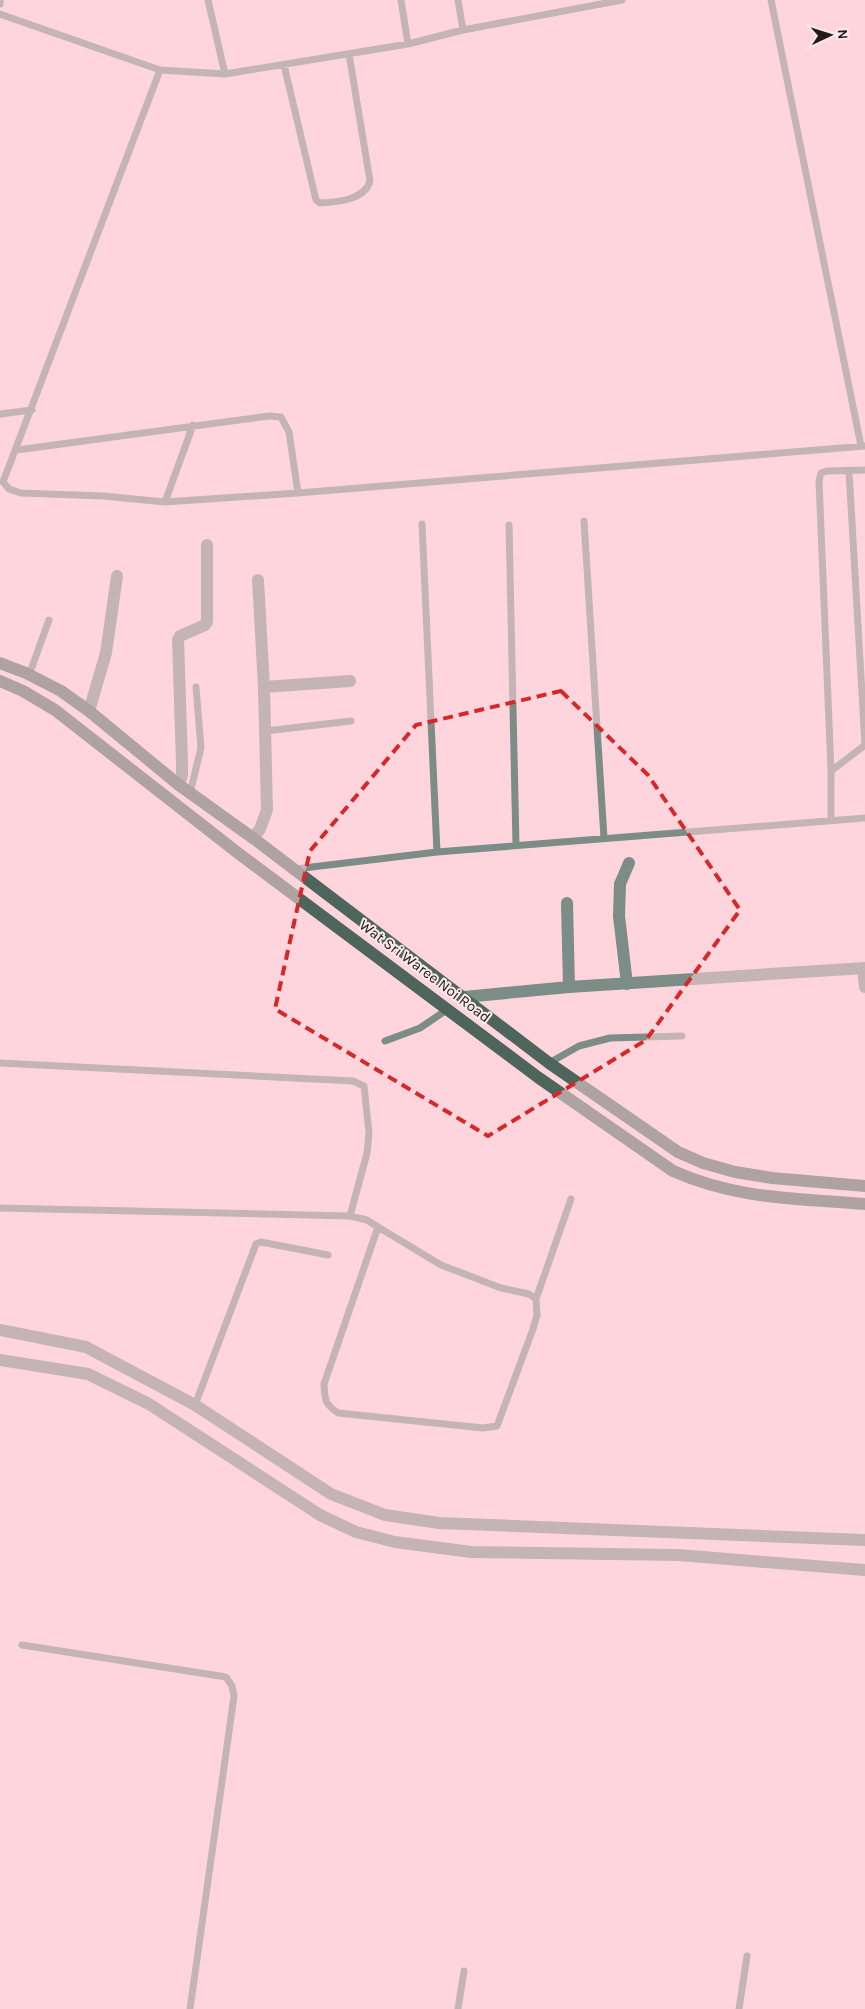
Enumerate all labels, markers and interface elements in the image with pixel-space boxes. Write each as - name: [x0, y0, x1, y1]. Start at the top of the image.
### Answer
- north arrow: [805, 10, 855, 60]
- text: N: [834, 29, 851, 40]
- street label: Wat Sri Waree Noi Road: [356, 916, 494, 1026]

